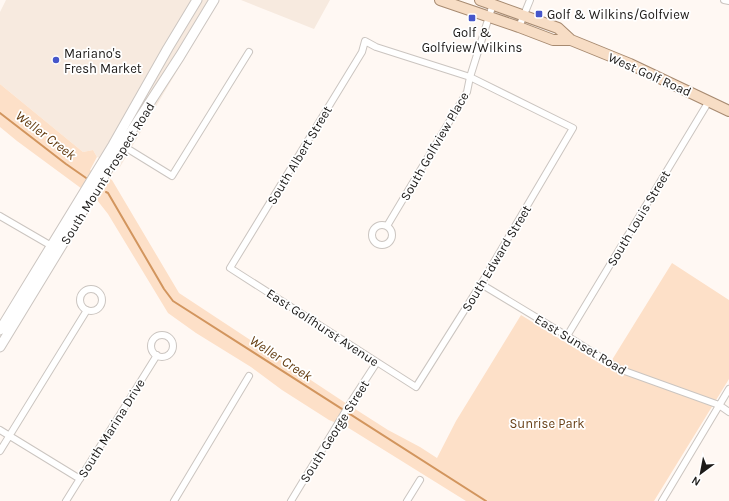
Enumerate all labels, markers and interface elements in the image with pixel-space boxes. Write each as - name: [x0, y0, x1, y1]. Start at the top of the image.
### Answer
- place label: Golf & Wilkins/Golfview: [547, 7, 690, 22]
- marker: Golf & Wilkins/Golfview: [534, 9, 544, 19]
- marker: Golf & Golfview/Wilkins: [467, 13, 477, 23]
- place label: Golf & Golfview/Wilkins: [422, 25, 523, 55]
- place label: Mariano's Fresh Market: [64, 46, 142, 76]
- street label: West Golf Road: [606, 49, 694, 99]
- marker: Mariano's Fresh Market: [51, 55, 61, 65]
- street label: South Golfview Place: [397, 89, 472, 203]
- street label: South Mount Prospect Road: [57, 99, 158, 247]
- street label: South Albert Street: [264, 103, 335, 207]
- water label: Weller Creek: [12, 107, 80, 164]
- street label: South Louis Street: [604, 168, 673, 269]
- street label: South Edward Street: [459, 202, 534, 314]
- street label: East Golfhurst Avenue: [264, 285, 382, 370]
- street label: East Sunset Road: [532, 311, 629, 378]
- water label: Weller Creek: [246, 332, 316, 385]
- street label: South Marina Drive: [75, 376, 148, 481]
- street label: South George Street: [297, 377, 372, 485]
- park label: Sunrise Park: [509, 416, 585, 431]
- north arrow: [681, 453, 721, 493]
- text: N: [689, 473, 703, 489]

